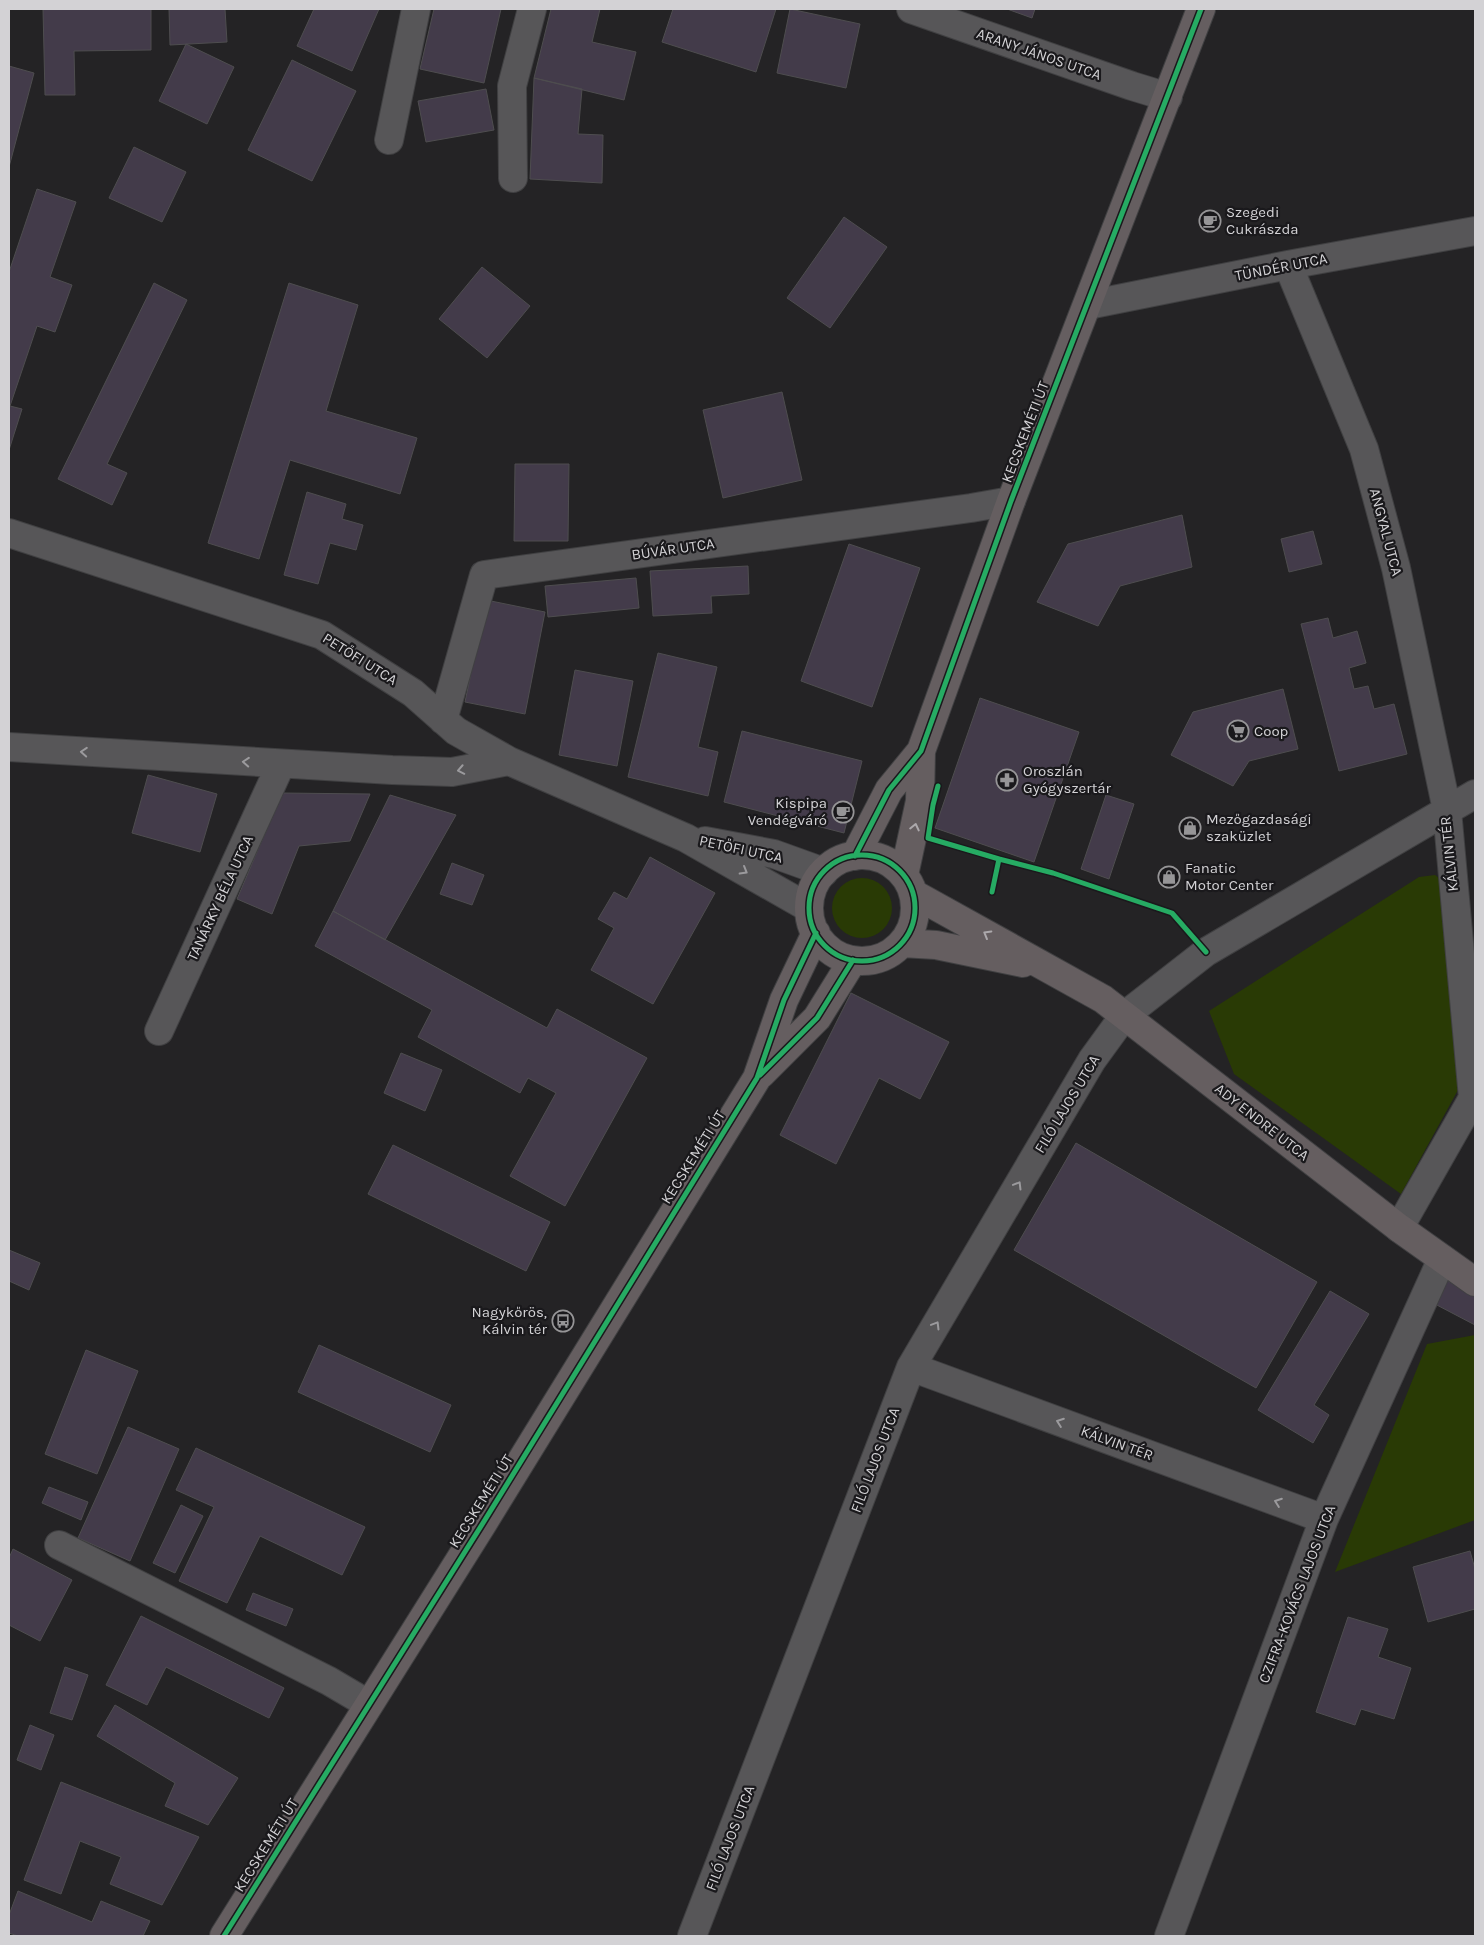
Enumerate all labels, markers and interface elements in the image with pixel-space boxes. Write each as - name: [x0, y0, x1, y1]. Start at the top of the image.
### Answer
- street label: ARANY JÁNOS UTCA: [974, 24, 1104, 84]
- place label: Szegedi Cukrászda: [1226, 203, 1299, 238]
- cafe icon: Szegedi Cukrászda: [1198, 209, 1222, 233]
- street label: TÜNDÉR UTCA: [1233, 249, 1329, 285]
- street label: KECSKEMÉTI ÚT: [997, 378, 1053, 485]
- street label: ANGYAL UTCA: [1366, 486, 1406, 578]
- street label: BÚVÁR UTCA: [630, 534, 716, 564]
- street label: PETŐFI UTCA: [319, 629, 401, 689]
- supermarket icon: Coop: [1226, 719, 1250, 743]
- place label: Coop: [1254, 722, 1288, 740]
- one-way arrow: [80, 746, 88, 757]
- one-way arrow: [242, 757, 250, 768]
- place label: Oroszlán Gyógyszertár: [1023, 762, 1112, 797]
- one-way arrow: [456, 765, 465, 775]
- pharmacy icon: Oroszlán Gyógyszertár: [995, 768, 1019, 792]
- place label: Kispipa Vendégváró: [748, 794, 827, 829]
- cafe icon: Kispipa Vendégváró: [831, 800, 855, 824]
- place label: Mezőgazdasági szaküzlet: [1206, 810, 1312, 845]
- street label: KÁLVIN TÉR: [1436, 815, 1462, 893]
- shop icon: Mezőgazdasági szaküzlet: [1178, 816, 1202, 840]
- one-way arrow: [909, 823, 919, 832]
- street label: PETŐFI UTCA: [698, 831, 785, 867]
- street label: TANÁRKY BÉLA UTCA: [183, 832, 257, 964]
- place label: Fanatic Motor Center: [1185, 859, 1274, 894]
- one-way arrow: [738, 864, 747, 874]
- shop icon: Fanatic Motor Center: [1157, 865, 1181, 889]
- one-way arrow: [984, 930, 993, 940]
- street label: FILÓ LAJOS UTCA: [1031, 1051, 1104, 1156]
- street label: ADY ENDRE UTCA: [1211, 1080, 1313, 1165]
- street label: KECSKEMÉTI ÚT: [657, 1106, 729, 1207]
- one-way arrow: [1012, 1181, 1022, 1190]
- place label: Nagykőrös, Kálvin tér: [472, 1303, 548, 1338]
- bus stop icon: Nagykőrös, Kálvin tér: [551, 1309, 575, 1333]
- one-way arrow: [929, 1321, 939, 1330]
- street label: FILÓ LAJOS UTCA: [847, 1404, 904, 1515]
- one-way arrow: [1056, 1418, 1065, 1428]
- street label: KÁLVIN TÉR: [1078, 1422, 1156, 1464]
- street label: KECSKEMÉTI ÚT: [445, 1450, 517, 1551]
- one-way arrow: [1274, 1498, 1283, 1508]
- street label: CZIFRA-KOVÁCS LAJOS UTCA: [1255, 1502, 1339, 1686]
- street label: FILÓ LAJOS UTCA: [702, 1782, 759, 1893]
- street label: KECSKEMÉTI ÚT: [230, 1794, 302, 1895]

